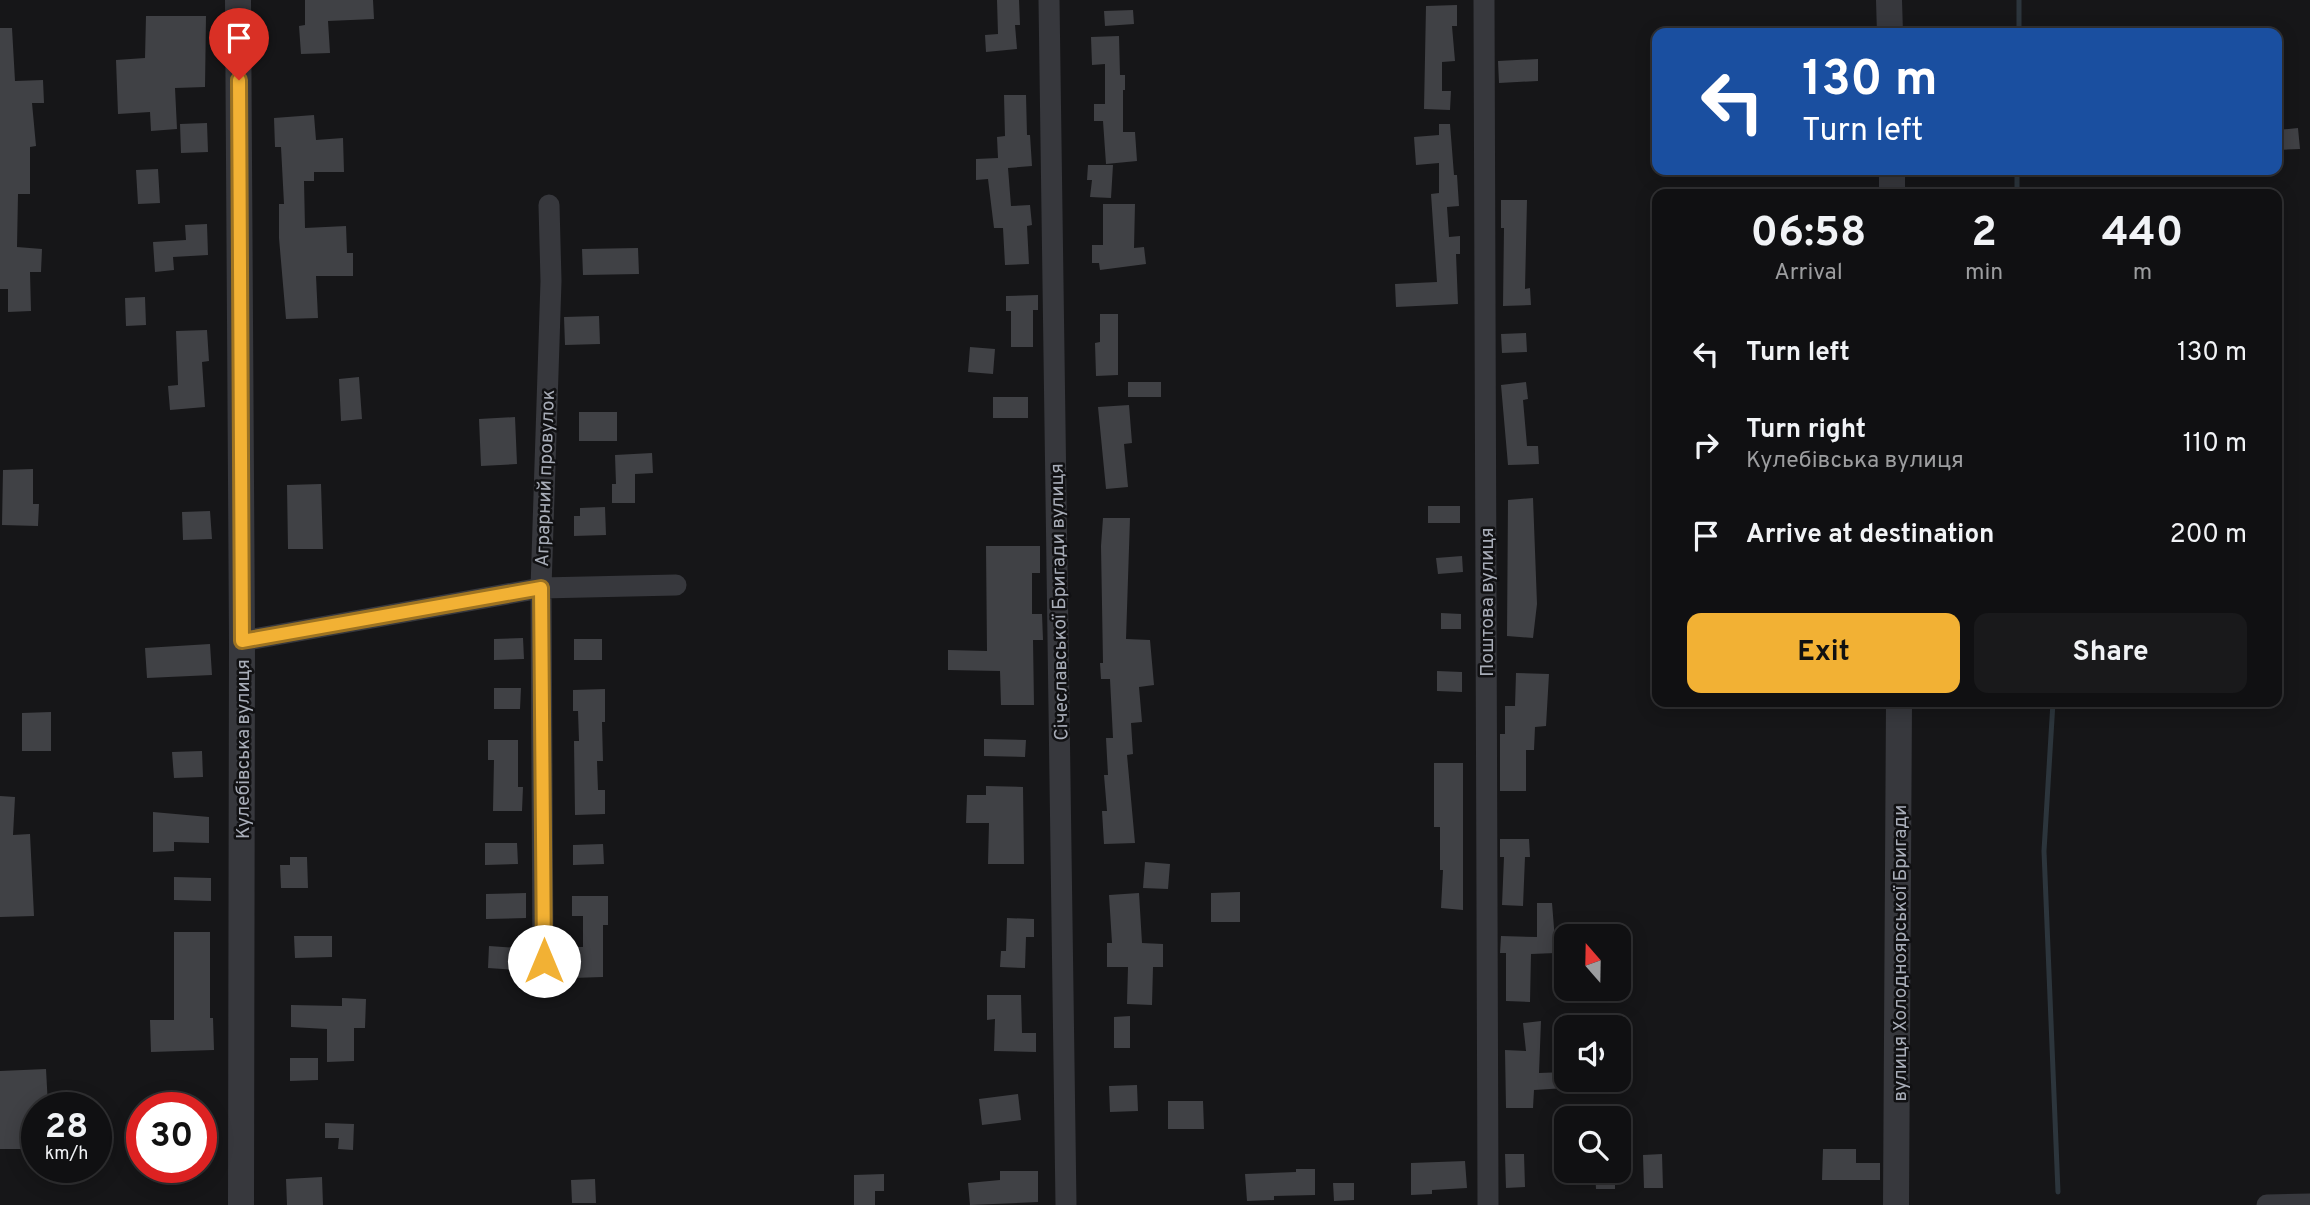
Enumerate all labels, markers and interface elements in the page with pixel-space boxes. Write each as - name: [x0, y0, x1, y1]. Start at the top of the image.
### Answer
- pin: [209, 8, 269, 80]
- icon: arrive: [220, 19, 258, 57]
- text: 130 m: [1802, 51, 1938, 113]
- icon: left: [1687, 56, 1778, 147]
- text: Turn left: [1802, 112, 1923, 152]
- text: 06:58: [1751, 208, 1866, 261]
- text: 2: [1971, 208, 1997, 261]
- text: 440: [2102, 208, 2183, 261]
- text: Arrival: [1774, 259, 1843, 288]
- text: min: [1965, 259, 2003, 288]
- text: m: [2133, 259, 2152, 288]
- icon: left: [1687, 335, 1725, 373]
- text: Turn left: [1746, 337, 1850, 370]
- text: 130 m: [2177, 337, 2247, 370]
- street label: Аграрний провулок: [531, 389, 561, 567]
- text: Turn right: [1746, 414, 1866, 447]
- icon: right: [1687, 426, 1725, 464]
- text: 110 m: [2183, 428, 2247, 461]
- text: Кулебівська вулиця: [1746, 447, 1964, 476]
- street label: Січеславської Бригади вулиця: [1046, 463, 1074, 741]
- icon: arrive: [1687, 517, 1725, 555]
- text: Arrive at destination: [1746, 519, 1994, 552]
- text: 200 m: [2170, 519, 2247, 552]
- street label: Поштова вулиця: [1476, 527, 1500, 677]
- button: Exit: [1687, 613, 1960, 693]
- button: Share: [1974, 613, 2247, 693]
- street label: Кулебівська вулиця: [232, 659, 256, 839]
- street label: вулиця Холодноярської Бригади: [1889, 805, 1913, 1101]
- position arrow: [507, 924, 581, 998]
- north arrow: [1554, 924, 1631, 1001]
- map controls: [1554, 924, 1631, 1183]
- button: sound: [1554, 1015, 1631, 1092]
- speed limit sign: 30: [126, 1092, 217, 1183]
- text: 28: [45, 1106, 88, 1150]
- button: search: [1554, 1106, 1631, 1183]
- text: km/h: [45, 1143, 88, 1166]

